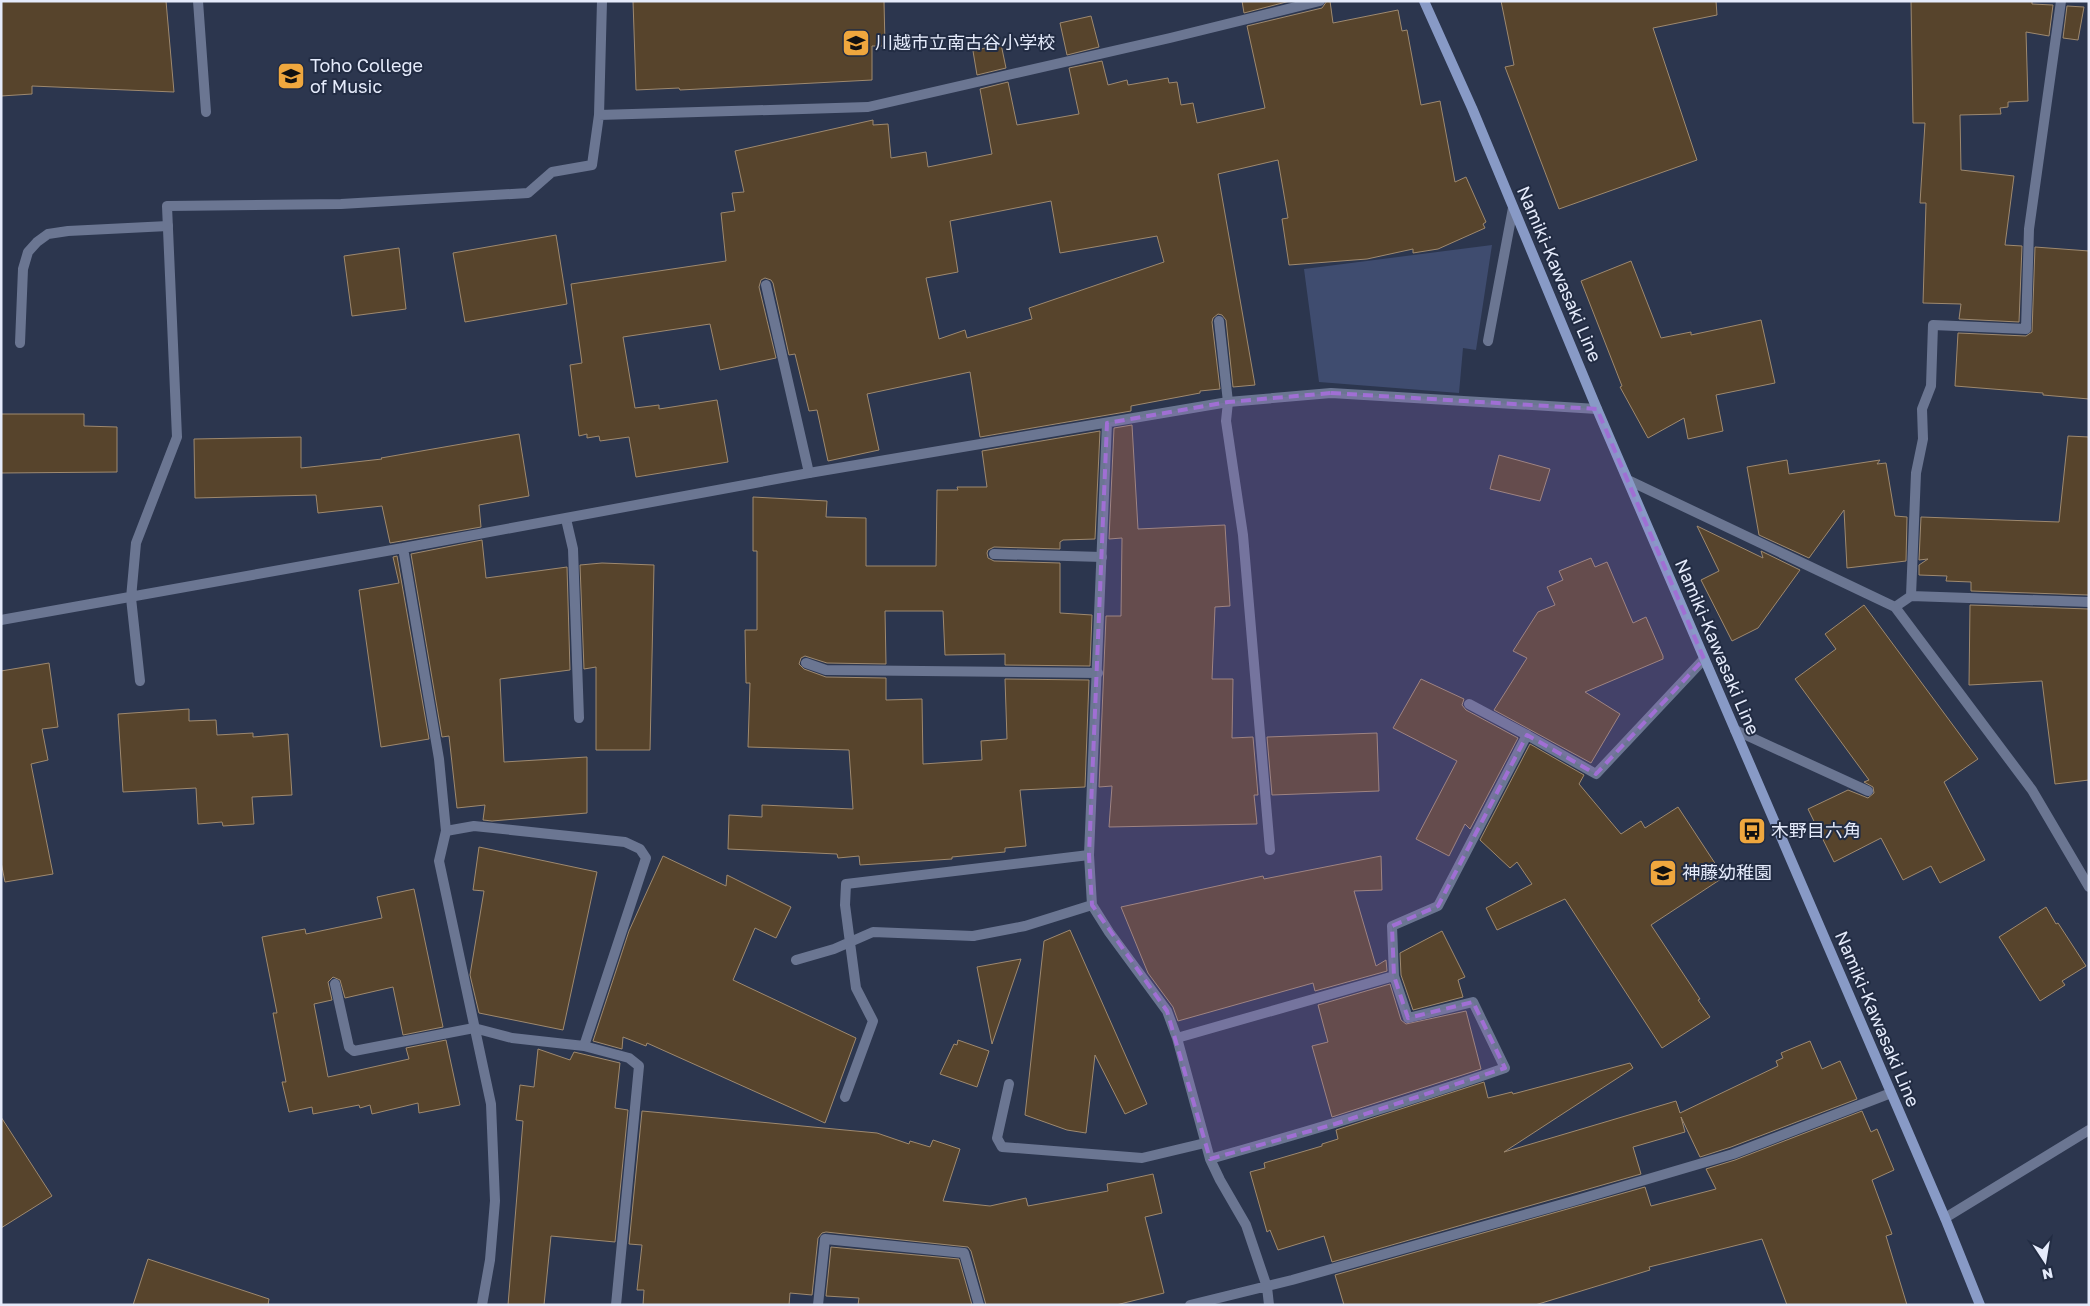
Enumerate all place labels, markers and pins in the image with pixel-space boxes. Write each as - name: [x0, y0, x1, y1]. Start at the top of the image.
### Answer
- school or university icon: 川越市立南古谷小学校: [841, 28, 871, 58]
- place label: 川越市立南古谷小学校: [875, 31, 1055, 53]
- place label: Toho College of Music: [310, 54, 423, 97]
- school or university icon: Toho College of Music: [276, 61, 306, 91]
- bus stop icon: 木野目六角: [1737, 816, 1767, 846]
- place label: 木野目六角: [1771, 819, 1861, 841]
- school or university icon: 神藤幼稚園: [1648, 858, 1678, 888]
- place label: 神藤幼稚園: [1682, 861, 1772, 883]

